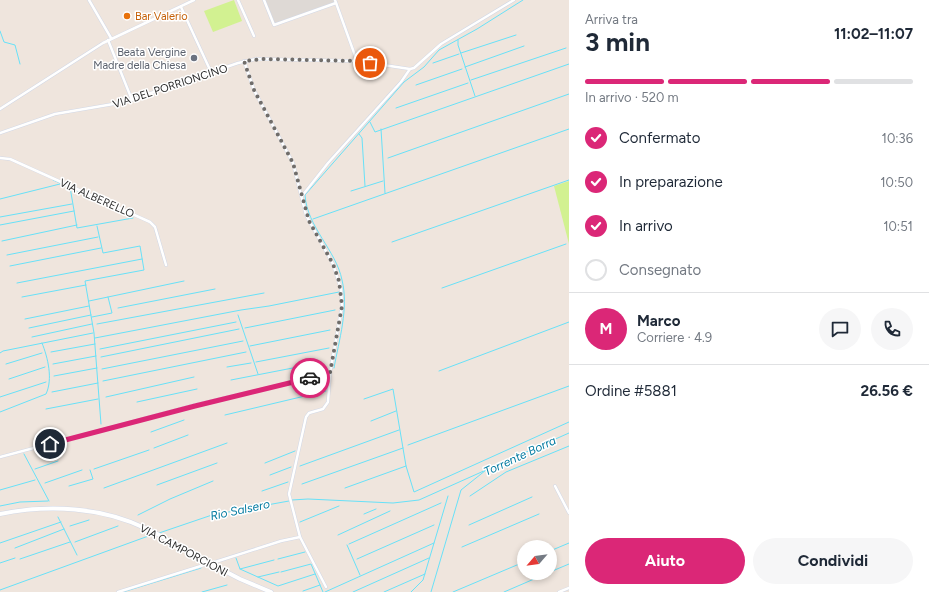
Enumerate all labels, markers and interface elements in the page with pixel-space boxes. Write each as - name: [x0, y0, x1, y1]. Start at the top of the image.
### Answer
- place label: Bar Valerio: [135, 10, 188, 23]
- marker: Bar Valerio: [122, 11, 132, 21]
- text: Arriva tra: [585, 12, 638, 27]
- text: 11:02–11:07: [834, 25, 913, 43]
- text: 3 min: [585, 26, 650, 58]
- place label: Beata Vergine Madre della Chiesa: [93, 46, 186, 72]
- pin: [353, 46, 387, 80]
- icon: bag: [359, 52, 381, 74]
- marker: Beata Vergine Madre della Chiesa: [189, 53, 199, 63]
- street label: VIA DEL PORRIONCINO: [111, 62, 230, 111]
- text: In arrivo · 520 m: [585, 90, 679, 105]
- icon: check: [585, 127, 607, 149]
- text: Confermato: [619, 129, 700, 147]
- text: 10:36: [882, 131, 913, 146]
- icon: check: [585, 171, 607, 193]
- text: In preparazione: [619, 173, 723, 191]
- text: 10:50: [880, 175, 913, 190]
- street label: VIA ALBERELLO: [57, 176, 137, 221]
- icon: check: [585, 215, 607, 237]
- text: In arrivo: [619, 217, 673, 235]
- text: 10:51: [883, 219, 913, 234]
- text: Consegnato: [619, 261, 701, 279]
- button: chat: [819, 308, 861, 350]
- button: phone: [871, 308, 913, 350]
- text: Marco: [637, 312, 680, 330]
- text: M: [600, 320, 612, 338]
- text: Corriere · 4.9: [637, 330, 712, 345]
- courier: [290, 358, 330, 398]
- icon: car: [299, 367, 321, 389]
- text: Ordine #5881: [585, 382, 677, 400]
- text: 26.56 €: [860, 382, 913, 400]
- pin: [33, 427, 67, 461]
- icon: home: [39, 433, 61, 455]
- water label: Torrente Borra: [482, 433, 558, 479]
- water label: Rio Salsero: [209, 497, 271, 523]
- street label: VIA CAMPORCIONI: [137, 522, 230, 579]
- button: Aiuto: [585, 538, 745, 584]
- button: Condividi: [753, 538, 913, 584]
- north arrow: [517, 540, 557, 580]
- map controls: [517, 540, 557, 580]

